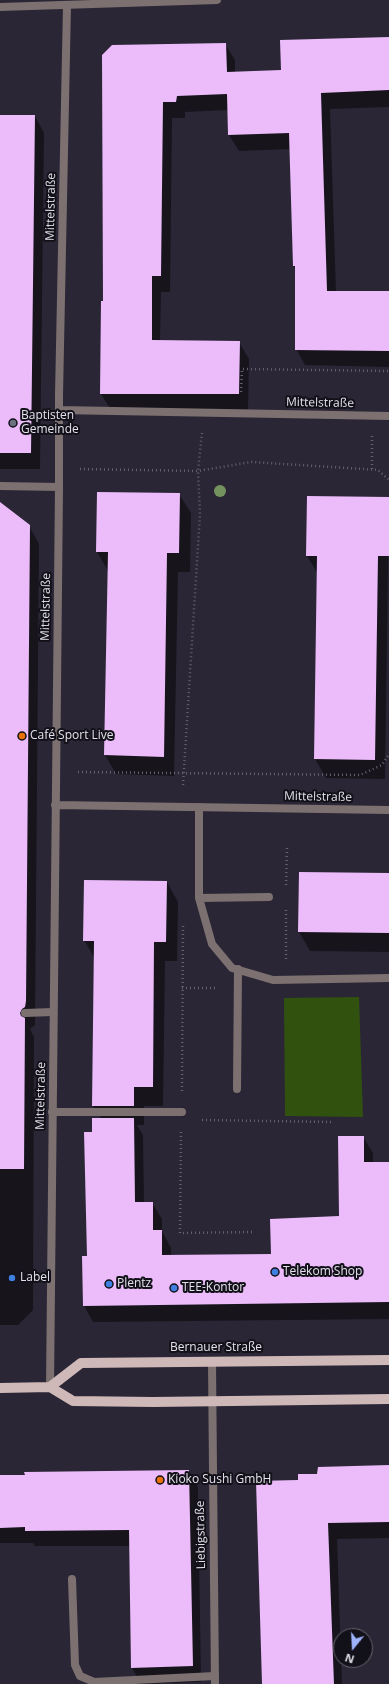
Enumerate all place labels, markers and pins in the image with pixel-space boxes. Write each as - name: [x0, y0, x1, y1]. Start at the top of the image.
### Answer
- place label: Baptisten Gemeinde: [21, 409, 79, 437]
- marker: Baptisten Gemeinde: [8, 418, 18, 428]
- place label: Café Sport Live: [30, 729, 114, 743]
- marker: Café Sport Live: [17, 731, 27, 741]
- place label: Telekom Shop: [283, 1265, 362, 1279]
- marker: Telekom Shop: [270, 1267, 280, 1277]
- place label: Label: [20, 1271, 50, 1285]
- marker: Label: [7, 1273, 17, 1283]
- place label: Plentz: [117, 1277, 151, 1291]
- marker: Plentz: [104, 1279, 114, 1289]
- place label: TEE-Kontor: [182, 1281, 244, 1295]
- marker: TEE-Kontor: [169, 1283, 179, 1293]
- place label: Kioko Sushi GmbH: [168, 1473, 271, 1487]
- marker: Kioko Sushi GmbH: [155, 1475, 165, 1485]

